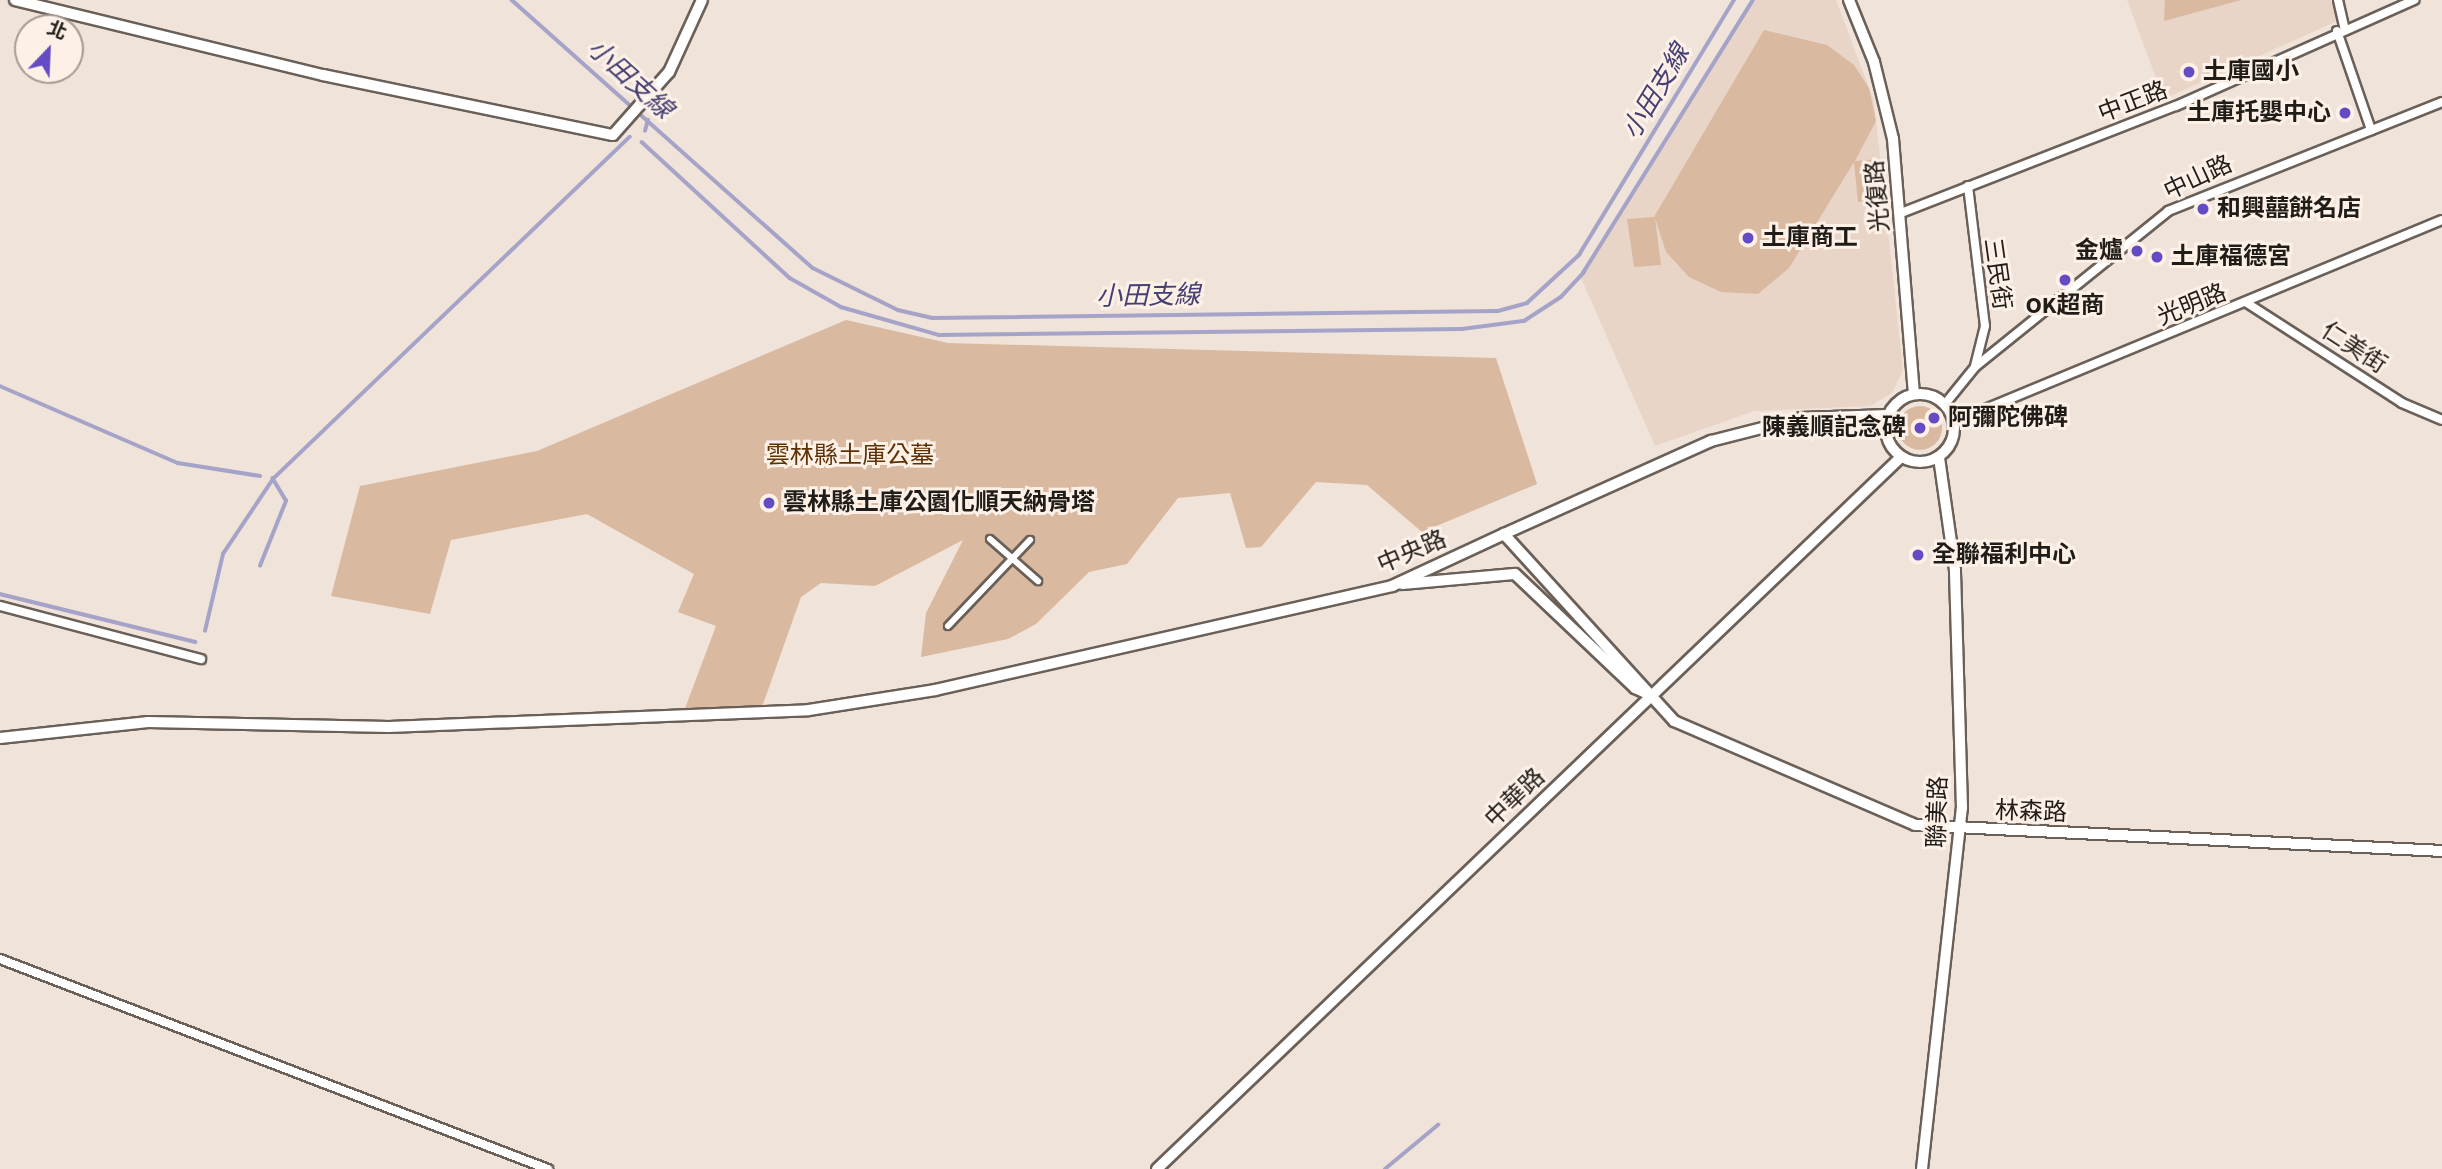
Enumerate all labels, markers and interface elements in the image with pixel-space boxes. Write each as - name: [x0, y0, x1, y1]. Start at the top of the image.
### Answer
- north arrow: [14, 14, 84, 84]
- text: 北: [43, 15, 71, 47]
- water label: 小田支線: [581, 33, 679, 125]
- water label: 小田支線: [1616, 39, 1696, 145]
- place label: 土庫國小: [2203, 58, 2299, 86]
- marker: 土庫國小: [2181, 64, 2197, 80]
- street label: 中正路: [2094, 76, 2172, 128]
- place label: 土庫托嬰中心: [2187, 99, 2331, 127]
- marker: 土庫托嬰中心: [2337, 105, 2353, 121]
- street label: 中山路: [2159, 150, 2237, 206]
- street label: 光復路: [1861, 159, 1895, 233]
- place label: 和興囍餅名店: [2217, 195, 2361, 223]
- marker: 和興囍餅名店: [2195, 201, 2211, 217]
- place label: 土庫商工: [1762, 224, 1858, 252]
- marker: 土庫商工: [1740, 230, 1756, 246]
- street label: 三民街: [1978, 236, 2016, 312]
- place label: 金爐: [2075, 237, 2123, 265]
- marker: 金爐: [2129, 243, 2145, 259]
- place label: 土庫福德宮: [2171, 243, 2291, 271]
- marker: 土庫福德宮: [2149, 249, 2165, 265]
- marker: OK超商: [2057, 272, 2073, 288]
- street label: 光明路: [2153, 278, 2231, 332]
- water label: 小田支線: [1096, 279, 1200, 313]
- place label: OK超商: [2025, 292, 2105, 320]
- street label: 仁美街: [2316, 316, 2392, 380]
- place label: 阿彌陀佛碑: [1948, 404, 2068, 432]
- marker: 阿彌陀佛碑: [1926, 410, 1942, 426]
- place label: 陳義順記念碑: [1762, 414, 1906, 442]
- marker: 陳義順記念碑: [1912, 420, 1928, 436]
- park label: 雲林縣土庫公墓: [766, 442, 934, 470]
- place label: 雲林縣土庫公園化順天納骨塔: [783, 489, 1095, 517]
- marker: 雲林縣土庫公園化順天納骨塔: [761, 495, 777, 511]
- street label: 中央路: [1373, 525, 1451, 579]
- place label: 全聯福利中心: [1932, 541, 2076, 569]
- marker: 全聯福利中心: [1910, 547, 1926, 563]
- street label: 中華路: [1479, 763, 1551, 833]
- street label: 聯美路: [1922, 776, 1954, 848]
- street label: 林森路: [1995, 796, 2067, 828]

